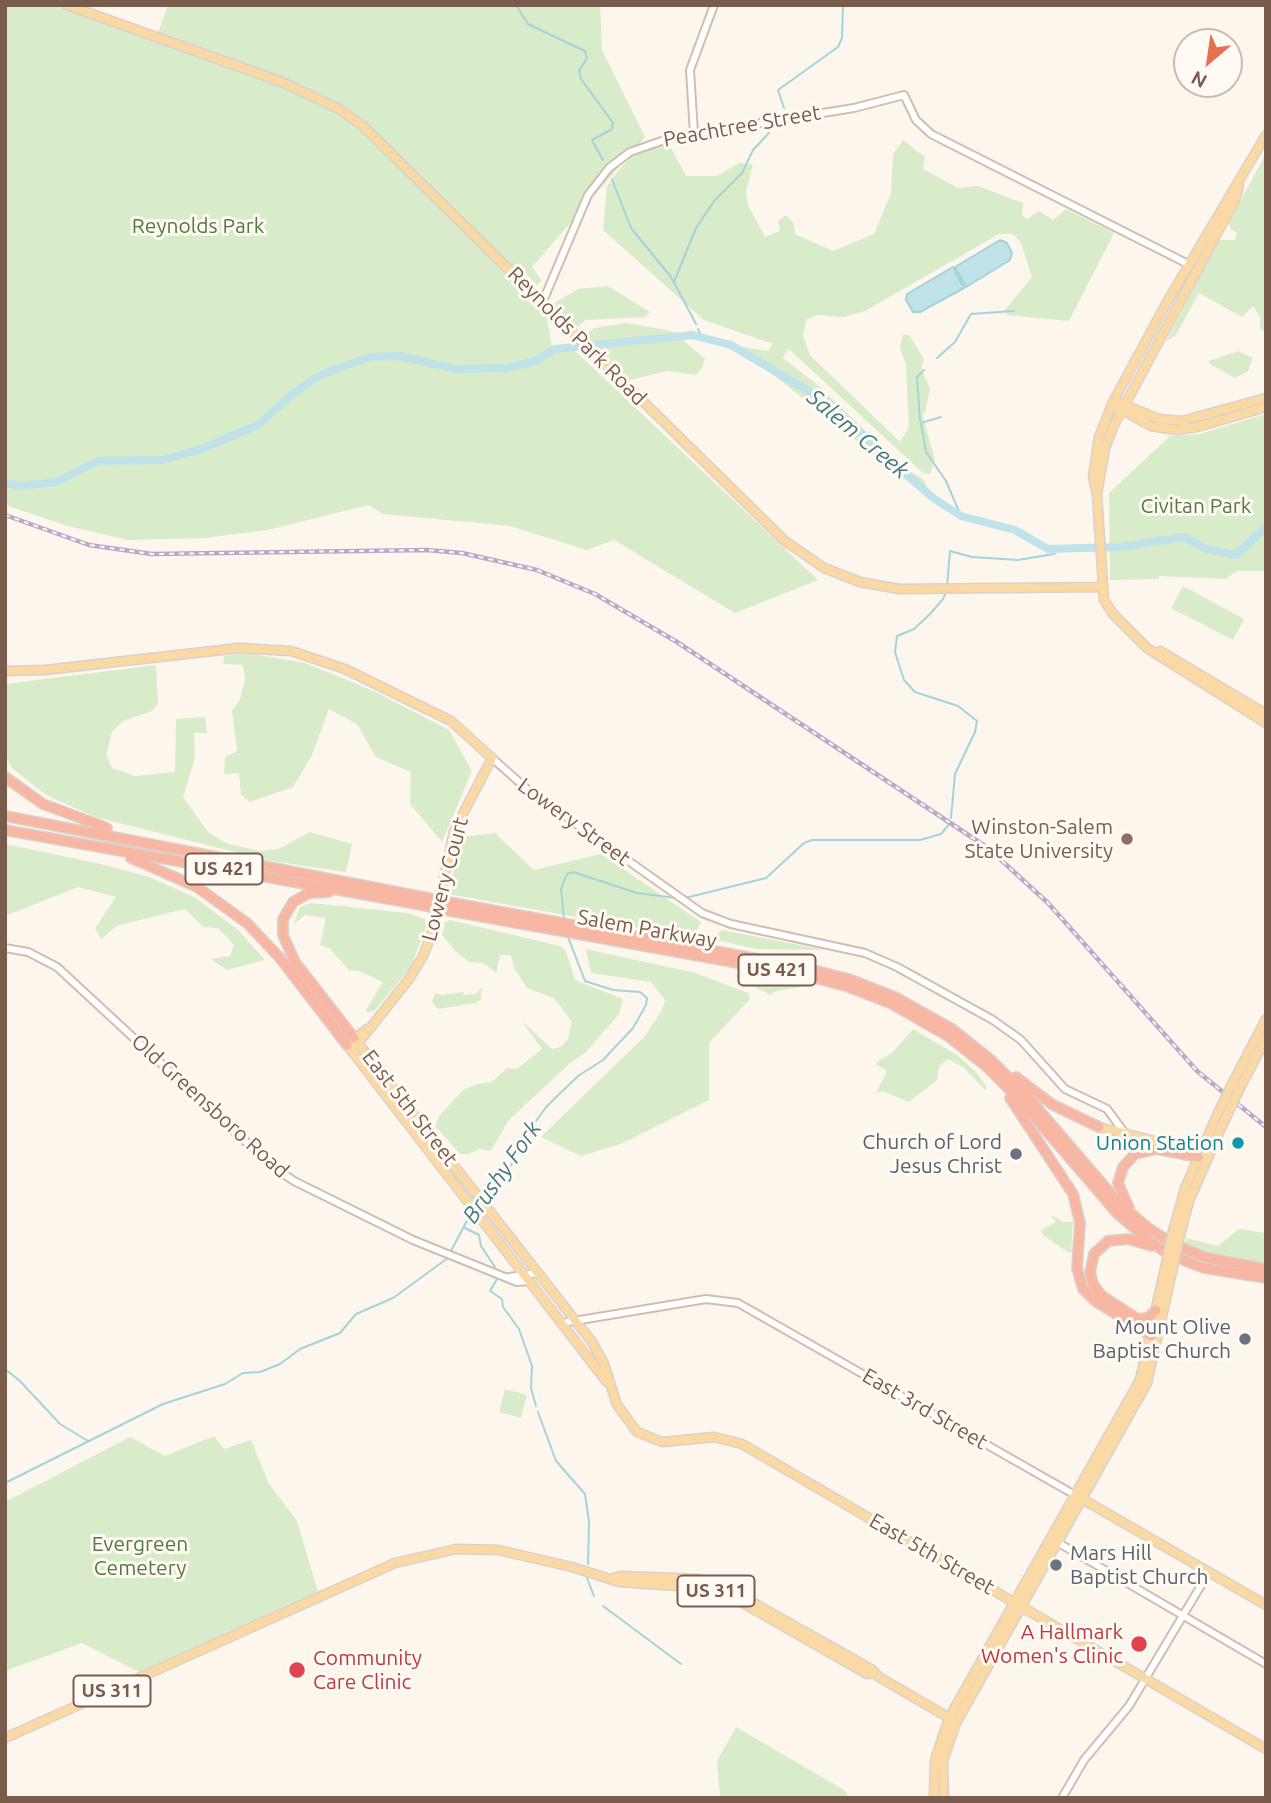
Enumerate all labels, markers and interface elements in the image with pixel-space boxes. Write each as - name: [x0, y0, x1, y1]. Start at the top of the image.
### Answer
- north arrow: [1173, 28, 1243, 98]
- text: N: [1187, 67, 1210, 93]
- street label: Peachtree Street: [661, 100, 823, 152]
- park label: Reynolds Park: [132, 213, 264, 239]
- street label: Reynolds Park Road: [502, 261, 652, 411]
- water label: Salem Creek: [801, 383, 915, 485]
- park label: Civitan Park: [1141, 493, 1251, 519]
- street label: Lowery Street: [513, 773, 635, 871]
- street label: Lowery Court: [416, 814, 474, 944]
- place label: Winston-Salem State University: [965, 814, 1113, 864]
- marker: Winston-Salem State University: [1119, 831, 1135, 847]
- road number: US 421: [186, 854, 262, 884]
- street label: Salem Parkway: [575, 904, 719, 954]
- road number: US 421: [738, 954, 816, 986]
- street label: Old Greensboro Road: [126, 1029, 294, 1183]
- street label: East 5th Street: [357, 1045, 463, 1171]
- water label: Brushy Fork: [457, 1116, 547, 1228]
- place label: Church of Lord Jesus Christ: [862, 1129, 1002, 1179]
- place label: Union Station: [1096, 1130, 1224, 1156]
- marker: Union Station: [1230, 1135, 1246, 1151]
- marker: Church of Lord Jesus Christ: [1008, 1146, 1024, 1162]
- place label: Mount Olive Baptist Church: [1093, 1314, 1231, 1364]
- marker: Mount Olive Baptist Church: [1237, 1331, 1253, 1347]
- street label: East 3rd Street: [858, 1363, 992, 1455]
- street label: East 5th Street: [865, 1508, 999, 1600]
- park label: Evergreen Cemetery: [92, 1531, 188, 1581]
- place label: Mars Hill Baptist Church: [1070, 1540, 1208, 1590]
- marker: Mars Hill Baptist Church: [1048, 1557, 1064, 1573]
- road number: US 311: [678, 1576, 754, 1606]
- place label: A Hallmark Women's Clinic: [981, 1619, 1123, 1669]
- marker: A Hallmark Women's Clinic: [1129, 1634, 1149, 1654]
- place label: Community Care Clinic: [313, 1645, 422, 1695]
- marker: Community Care Clinic: [287, 1660, 307, 1680]
- road number: US 311: [74, 1676, 150, 1707]

